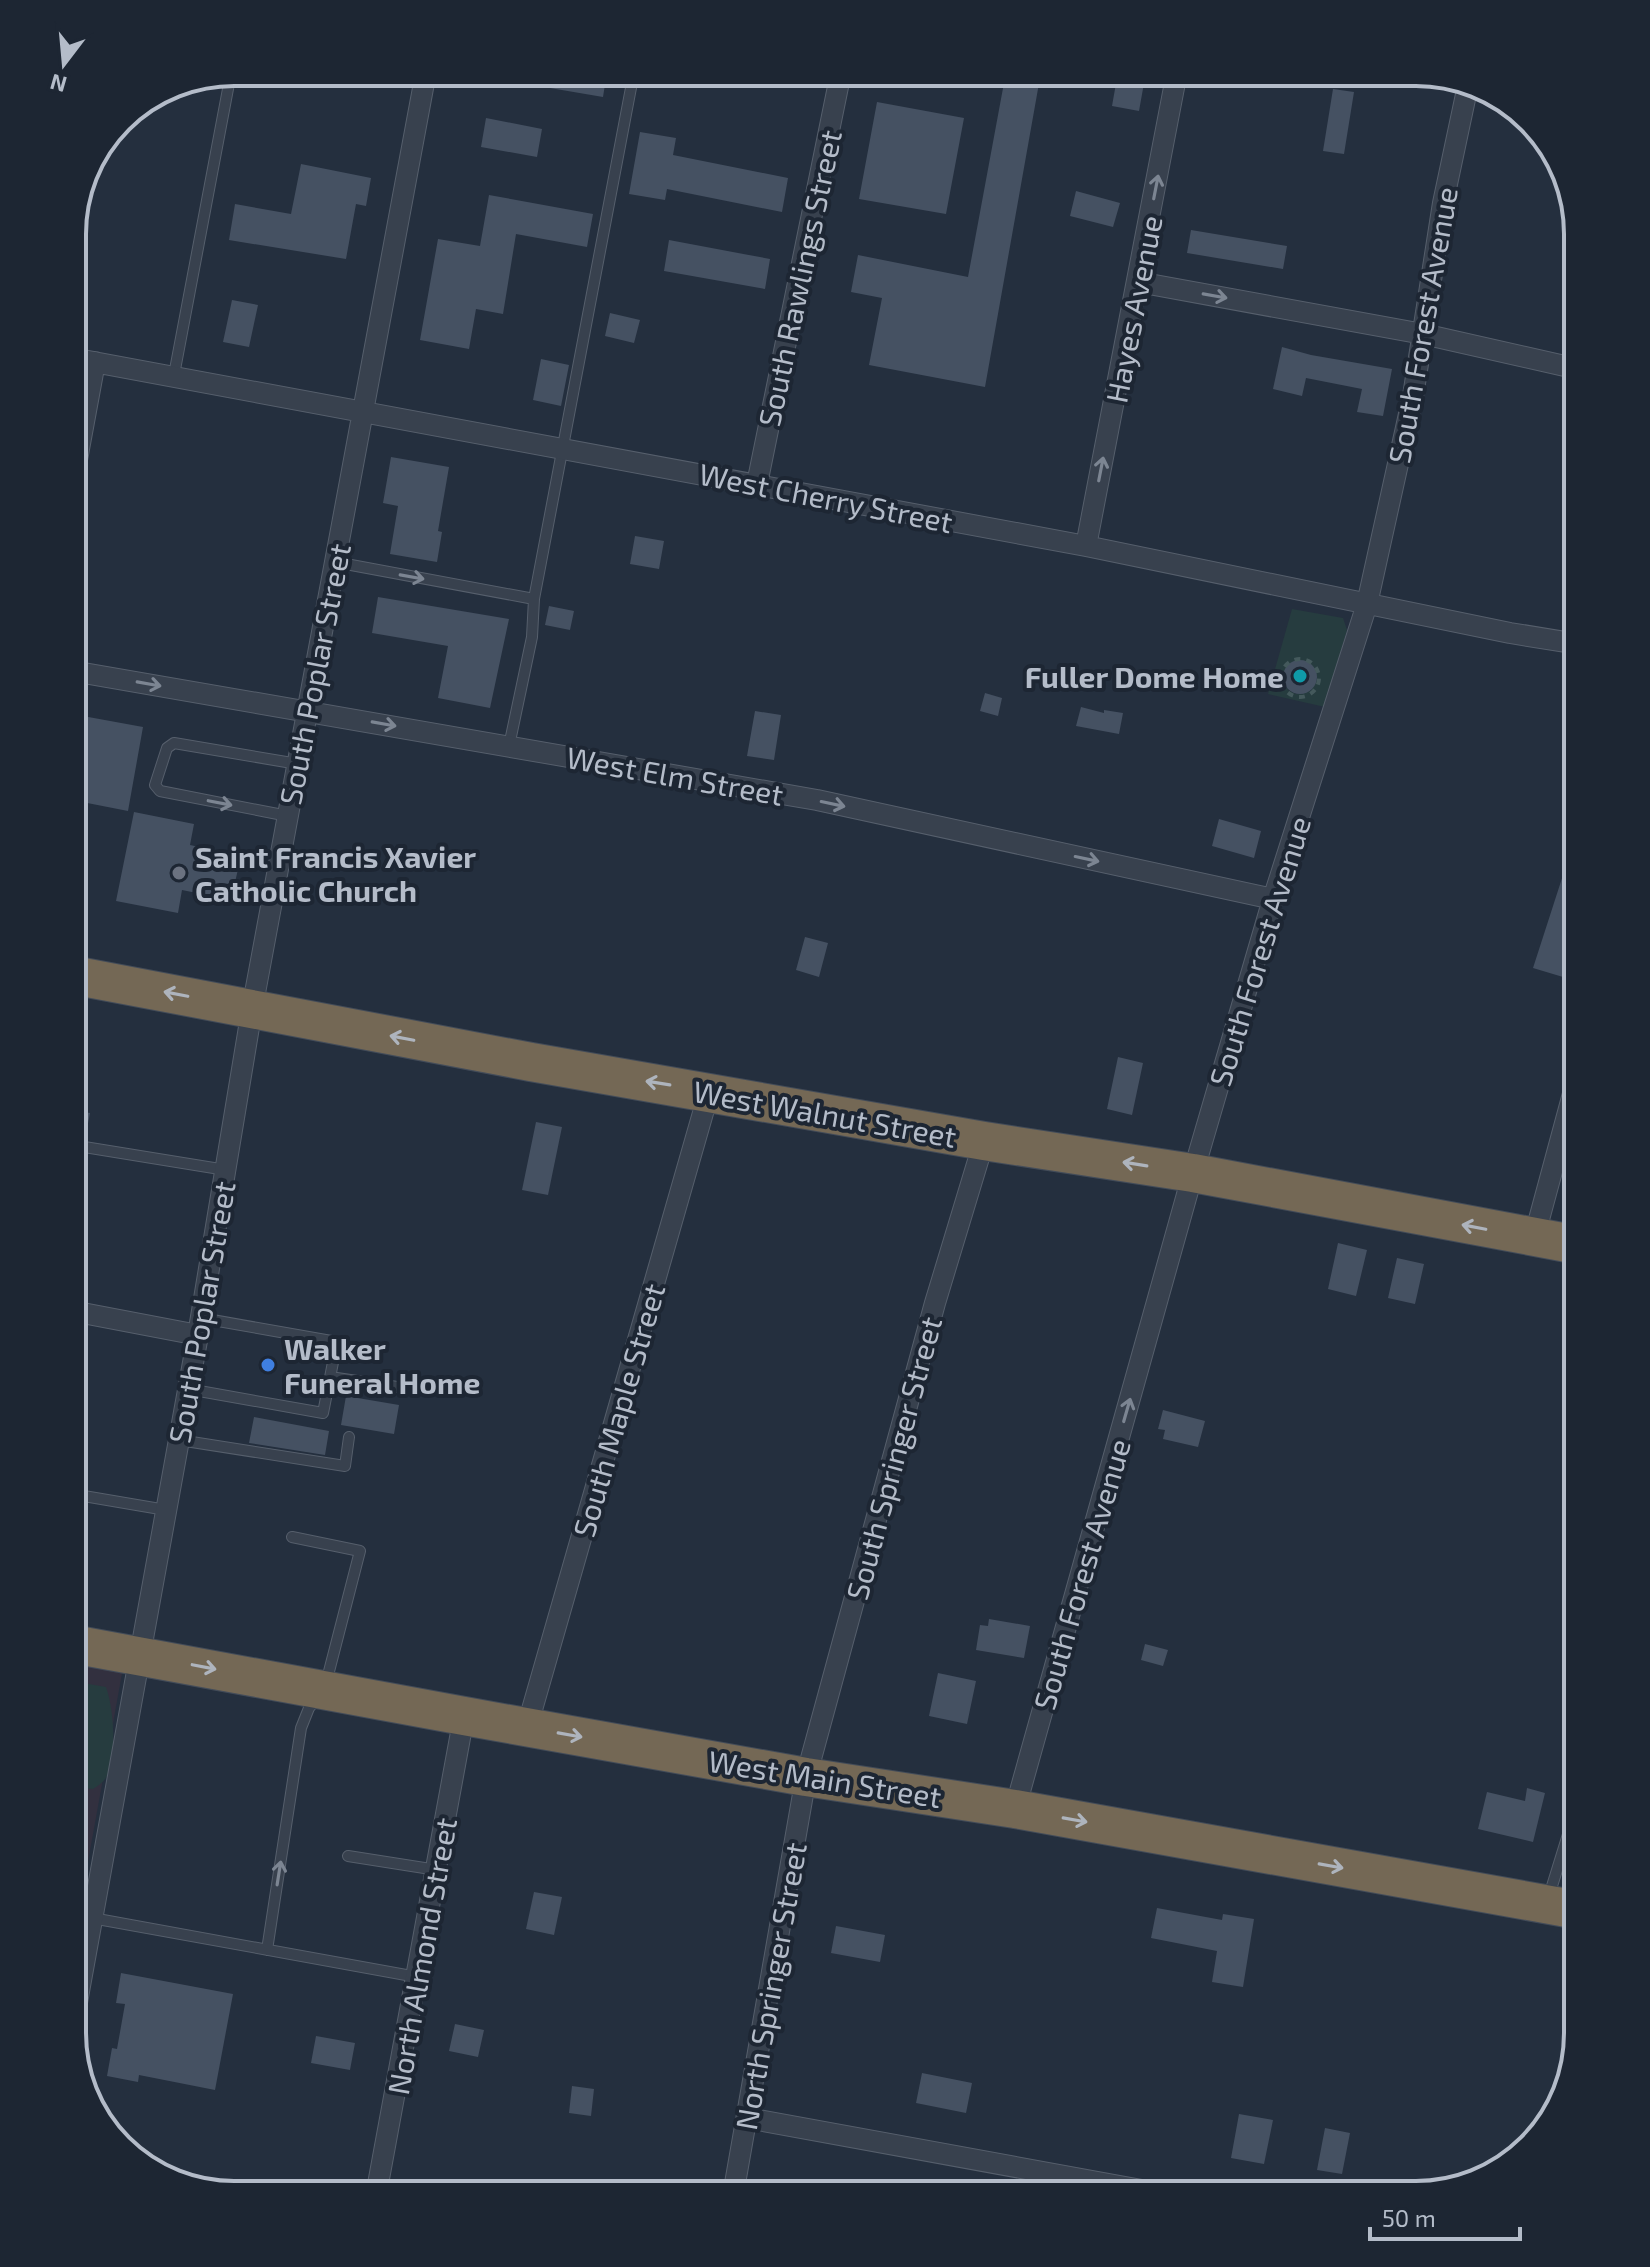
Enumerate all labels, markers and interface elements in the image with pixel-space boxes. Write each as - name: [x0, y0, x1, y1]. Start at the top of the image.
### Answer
- north arrow: [24, 24, 104, 104]
- text: N: [47, 70, 69, 99]
- street label: South Rawlings Street: [750, 127, 848, 429]
- one-way arrow: [1150, 175, 1165, 200]
- street label: South Forest Avenue: [1380, 184, 1464, 466]
- street label: Hayes Avenue: [1097, 212, 1169, 406]
- one-way arrow: [1202, 289, 1227, 304]
- street label: West Cherry Street: [696, 455, 956, 539]
- one-way arrow: [1094, 457, 1109, 483]
- street label: South Poplar Street: [271, 540, 357, 808]
- one-way arrow: [399, 570, 424, 585]
- place label: Fuller Dome Home: [1025, 658, 1284, 694]
- marker: Fuller Dome Home: [1291, 667, 1309, 685]
- one-way arrow: [136, 677, 161, 692]
- one-way arrow: [371, 718, 397, 733]
- street label: West Elm Street: [564, 738, 786, 812]
- one-way arrow: [207, 796, 232, 811]
- one-way arrow: [820, 797, 846, 812]
- street label: South Forest Avenue: [1201, 812, 1317, 1090]
- place label: Saint Francis Xavier Catholic Church: [195, 838, 476, 908]
- one-way arrow: [1074, 852, 1100, 867]
- marker: Saint Francis Xavier Catholic Church: [170, 864, 188, 882]
- one-way arrow: [163, 986, 189, 1001]
- one-way arrow: [390, 1029, 416, 1044]
- street label: West Walnut Street: [691, 1072, 959, 1154]
- one-way arrow: [646, 1075, 671, 1090]
- one-way arrow: [1123, 1156, 1149, 1171]
- street label: South Poplar Street: [160, 1178, 242, 1446]
- one-way arrow: [1461, 1218, 1487, 1233]
- street label: South Maple Street: [565, 1279, 671, 1541]
- street label: South Springer Street: [838, 1312, 948, 1604]
- place label: Walker Funeral Home: [284, 1330, 480, 1400]
- marker: Walker Funeral Home: [259, 1356, 277, 1374]
- one-way arrow: [1120, 1398, 1135, 1424]
- street label: South Forest Avenue: [1025, 1434, 1137, 1714]
- one-way arrow: [191, 1661, 216, 1676]
- one-way arrow: [557, 1728, 582, 1743]
- street label: West Main Street: [706, 1742, 944, 1814]
- one-way arrow: [1061, 1813, 1087, 1828]
- street label: North Almond Street: [379, 1815, 463, 2097]
- street label: North Springer Street: [727, 1840, 813, 2132]
- one-way arrow: [1317, 1859, 1343, 1874]
- one-way arrow: [273, 1861, 288, 1886]
- scale bar: [1370, 2191, 1520, 2241]
- text: 50 m: [1382, 2203, 1436, 2232]

